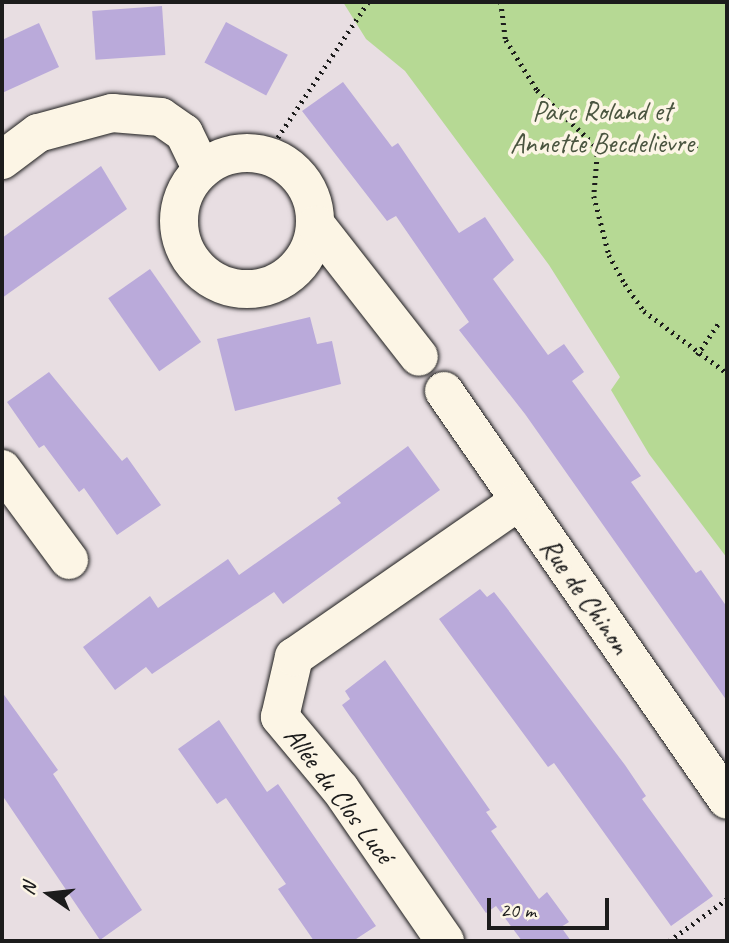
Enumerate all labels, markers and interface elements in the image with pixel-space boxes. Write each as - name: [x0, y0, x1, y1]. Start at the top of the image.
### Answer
- park label: Parc Roland et Annette Becdelièvre: [510, 94, 694, 160]
- street label: Rue de Chinon: [533, 532, 637, 660]
- street label: Allée du Clos Lucé: [277, 721, 401, 869]
- north arrow: [14, 859, 84, 929]
- text: N: [16, 880, 42, 898]
- scale bar: [491, 884, 614, 928]
- text: 20 m: [500, 897, 536, 923]

